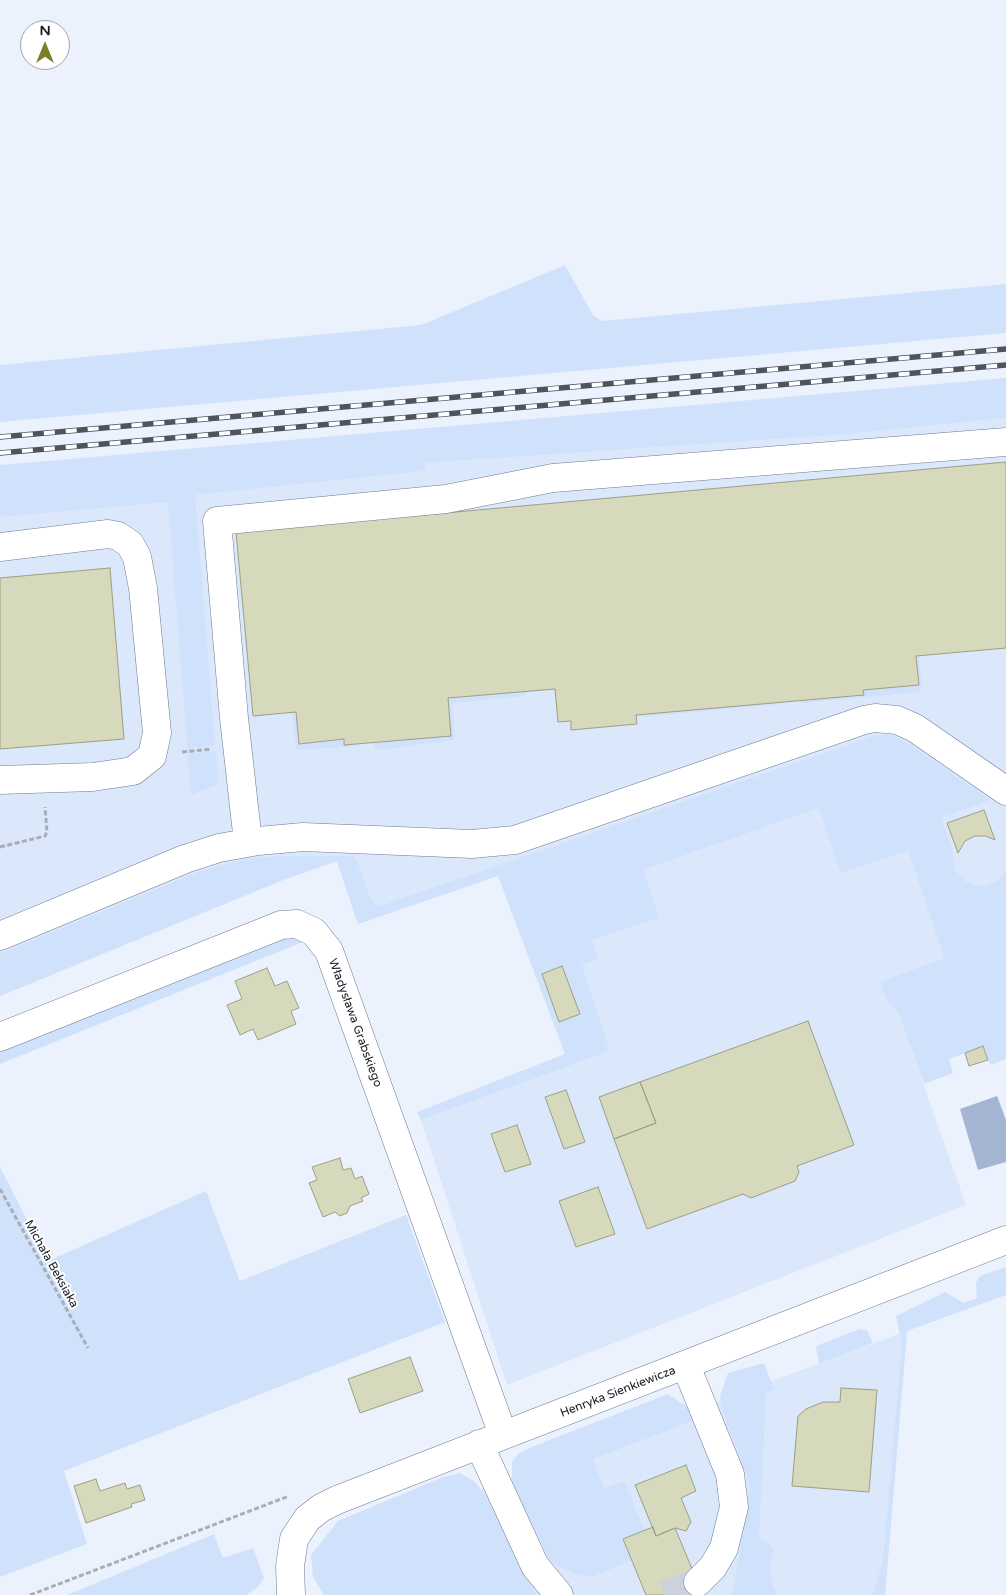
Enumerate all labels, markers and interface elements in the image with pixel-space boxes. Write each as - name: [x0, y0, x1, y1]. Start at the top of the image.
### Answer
- north arrow: [20, 20, 70, 70]
- text: N: [39, 22, 51, 39]
- street label: Władysława Grabskiego: [325, 957, 385, 1089]
- street label: Michała Beksiaka: [21, 1218, 81, 1310]
- street label: Henryka Sienkiewicza: [558, 1363, 678, 1421]

